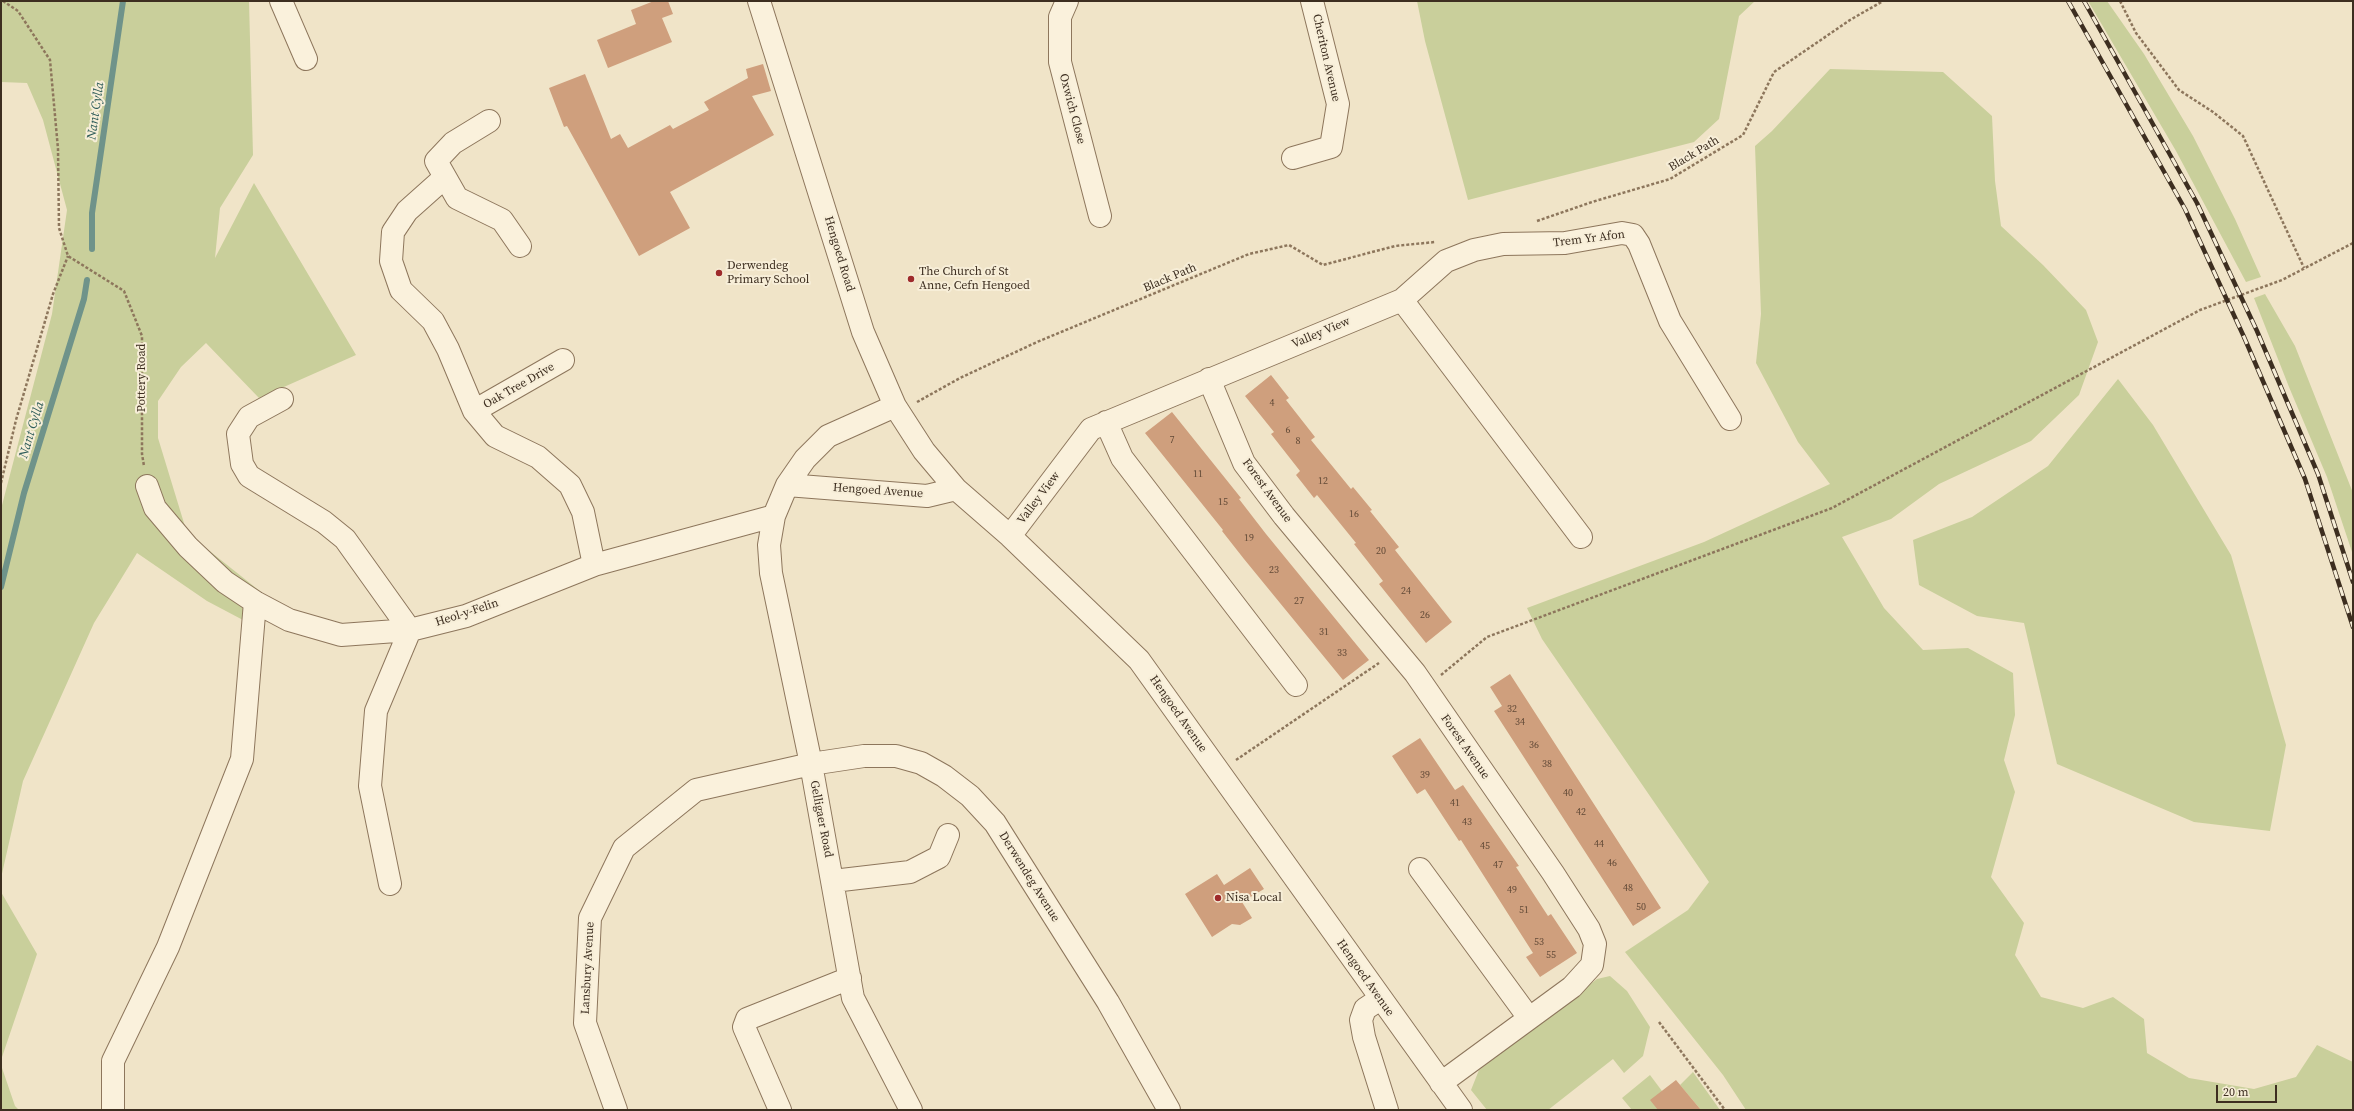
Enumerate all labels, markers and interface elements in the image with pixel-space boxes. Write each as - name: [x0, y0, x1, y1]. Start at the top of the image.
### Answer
- street label: Cheriton Avenue: [1309, 13, 1343, 103]
- street label: Oxwich Close: [1056, 72, 1088, 146]
- water label: Nant Cylla: [84, 81, 108, 141]
- street label: Black Path: [1666, 133, 1722, 175]
- street label: Hengoed Road: [821, 215, 857, 293]
- street label: Trem Yr Afon: [1552, 227, 1626, 251]
- place label: Derwendeg Primary School: [727, 259, 809, 287]
- street label: Black Path: [1141, 260, 1199, 296]
- place label: The Church of St Anne, Cefn Hengoed: [919, 265, 1030, 293]
- marker: Derwendeg Primary School: [714, 268, 724, 278]
- marker: The Church of St Anne, Cefn Hengoed: [906, 274, 916, 284]
- street label: Valley View: [1290, 314, 1352, 352]
- street label: Pottery Road: [135, 344, 149, 412]
- street label: Oak Tree Drive: [481, 360, 557, 412]
- house number: 4: [1270, 397, 1274, 409]
- water label: Nant Cylla: [16, 400, 48, 460]
- house number: 6: [1286, 424, 1290, 436]
- house number: 7: [1170, 434, 1174, 446]
- house number: 8: [1296, 435, 1300, 447]
- street label: Forest Avenue: [1239, 456, 1295, 526]
- house number: 11: [1193, 468, 1203, 480]
- street label: Valley View: [1015, 469, 1063, 527]
- house number: 12: [1318, 475, 1328, 487]
- street label: Hengoed Avenue: [832, 481, 924, 501]
- house number: 15: [1218, 496, 1228, 508]
- house number: 16: [1349, 508, 1359, 520]
- house number: 19: [1244, 532, 1254, 544]
- house number: 20: [1376, 545, 1386, 557]
- house number: 23: [1269, 564, 1279, 576]
- house number: 24: [1401, 585, 1411, 597]
- house number: 27: [1294, 595, 1304, 607]
- street label: Heol-y-Felin: [434, 596, 500, 630]
- house number: 26: [1420, 609, 1430, 621]
- house number: 31: [1319, 626, 1329, 638]
- house number: 33: [1337, 647, 1347, 659]
- street label: Hengoed Avenue: [1146, 673, 1210, 755]
- house number: 32: [1507, 703, 1517, 715]
- street label: Forest Avenue: [1437, 712, 1493, 782]
- house number: 34: [1515, 716, 1525, 728]
- house number: 36: [1529, 739, 1539, 751]
- house number: 38: [1542, 758, 1552, 770]
- house number: 39: [1420, 769, 1430, 781]
- street label: Gelligaer Road: [806, 779, 836, 859]
- house number: 40: [1563, 787, 1573, 799]
- house number: 41: [1450, 797, 1460, 809]
- house number: 42: [1576, 806, 1586, 818]
- house number: 43: [1462, 816, 1472, 828]
- street label: Derwendeg Avenue: [995, 829, 1063, 925]
- house number: 44: [1594, 838, 1604, 850]
- house number: 45: [1480, 840, 1490, 852]
- house number: 46: [1607, 857, 1617, 869]
- house number: 47: [1493, 859, 1503, 871]
- house number: 48: [1623, 882, 1633, 894]
- house number: 49: [1507, 884, 1517, 896]
- place label: Nisa Local: [1226, 891, 1282, 905]
- marker: Nisa Local: [1213, 893, 1223, 903]
- house number: 50: [1636, 901, 1646, 913]
- house number: 51: [1519, 904, 1529, 916]
- street label: Lansbury Avenue: [578, 921, 598, 1015]
- house number: 53: [1534, 936, 1544, 948]
- street label: Hengoed Avenue: [1333, 937, 1397, 1019]
- house number: 55: [1546, 949, 1556, 961]
- scale bar: [2218, 1077, 2279, 1103]
- text: 20 m: [2223, 1084, 2249, 1100]

